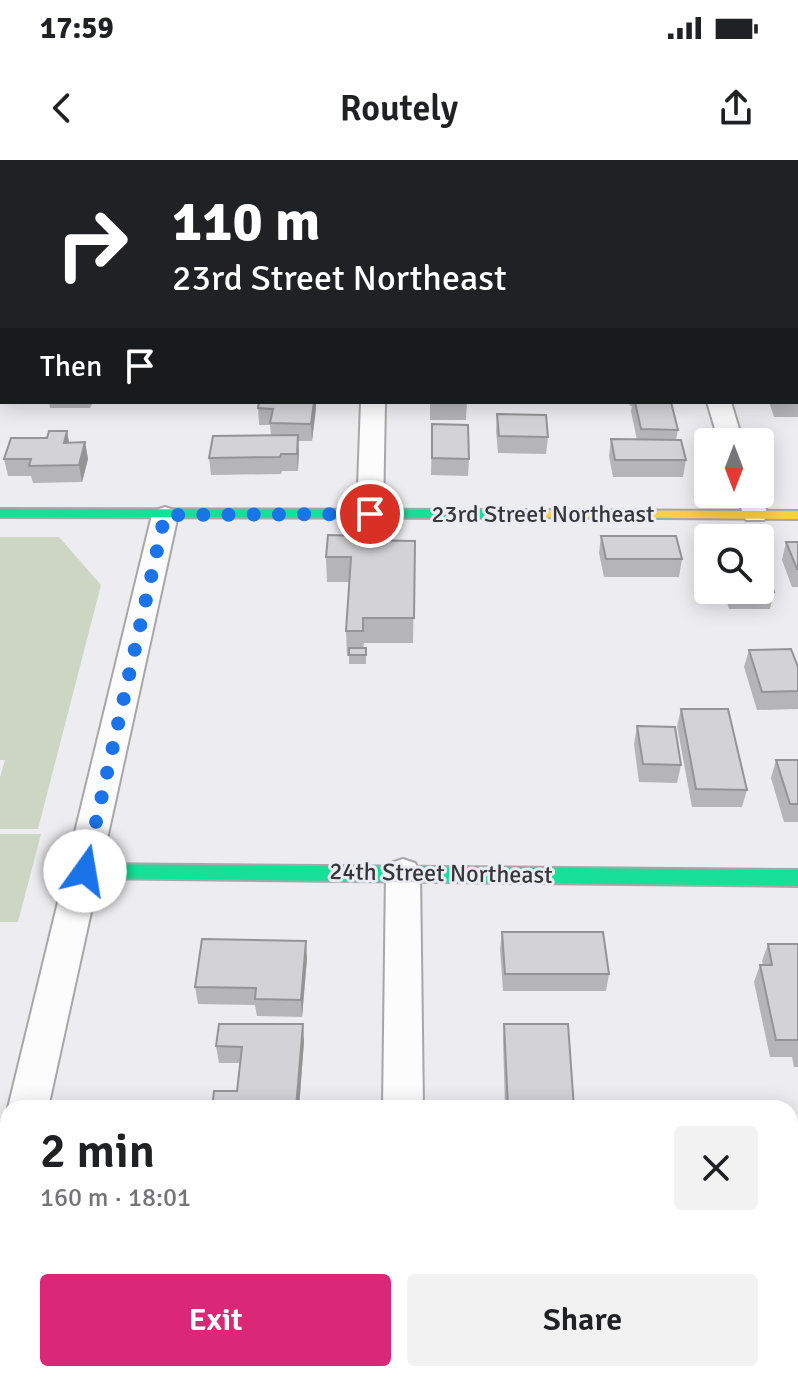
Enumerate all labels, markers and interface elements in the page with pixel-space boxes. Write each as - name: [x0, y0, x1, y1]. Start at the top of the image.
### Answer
- text: 17:59: [40, 10, 114, 47]
- icon: back: [40, 86, 84, 130]
- text: Routely: [340, 86, 458, 131]
- icon: share: [714, 86, 758, 130]
- text: 110 m: [172, 187, 320, 256]
- icon: right: [40, 192, 144, 296]
- text: 23rd Street Northeast: [172, 256, 507, 301]
- icon: arrive: [118, 344, 162, 388]
- text: Then: [40, 348, 102, 385]
- north arrow: [694, 428, 774, 508]
- map controls: [694, 428, 774, 604]
- pin: [336, 480, 404, 548]
- icon: arrive: [348, 492, 392, 536]
- street label: 23rd Street Northeast: [431, 499, 655, 529]
- button: search: [694, 524, 774, 604]
- position arrow: [43, 829, 127, 913]
- street label: 24th Street Northeast: [329, 856, 553, 890]
- text: 2 min: [40, 1122, 155, 1181]
- button: close: [674, 1126, 758, 1210]
- text: 160 m · 18:01: [40, 1182, 191, 1214]
- button: Exit: [40, 1274, 391, 1366]
- button: Share: [407, 1274, 758, 1366]

